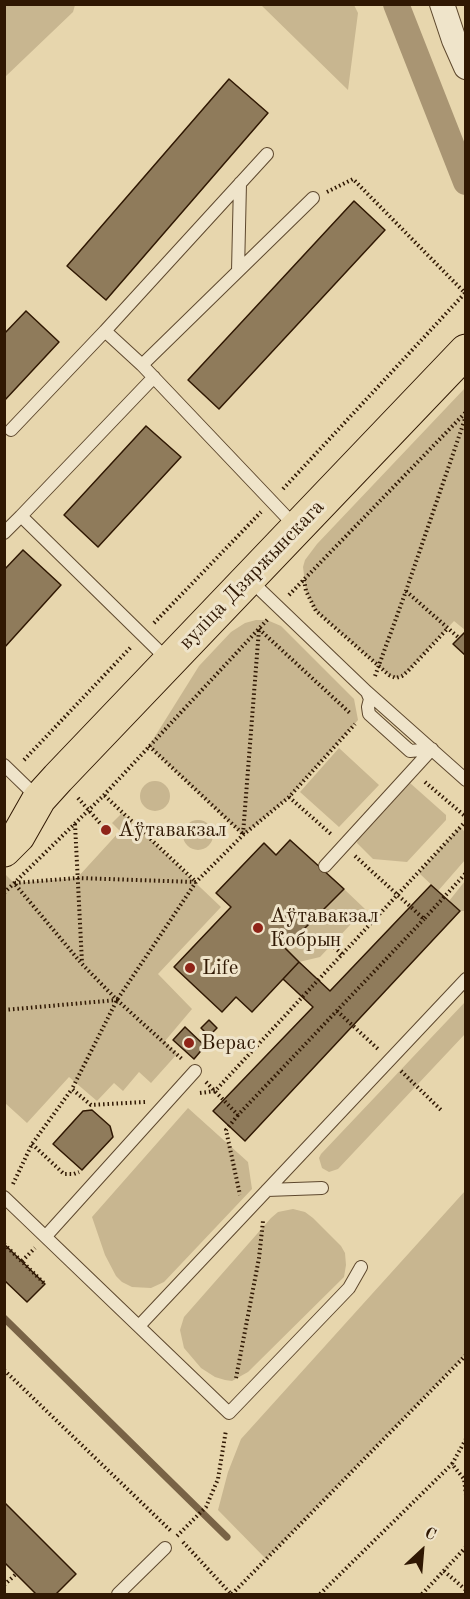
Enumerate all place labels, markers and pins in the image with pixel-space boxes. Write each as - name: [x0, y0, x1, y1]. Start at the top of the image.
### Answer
- place label: Аўтавакзал: [118, 817, 227, 843]
- marker: Аўтавакзал: [99, 823, 113, 837]
- place label: Аўтавакзал Кобрын: [270, 903, 379, 953]
- marker: Аўтавакзал Кобрын: [251, 921, 265, 935]
- place label: Life: [202, 955, 238, 981]
- marker: Life: [183, 961, 197, 975]
- place label: Верас: [201, 1030, 256, 1056]
- marker: Верас: [182, 1036, 196, 1050]

